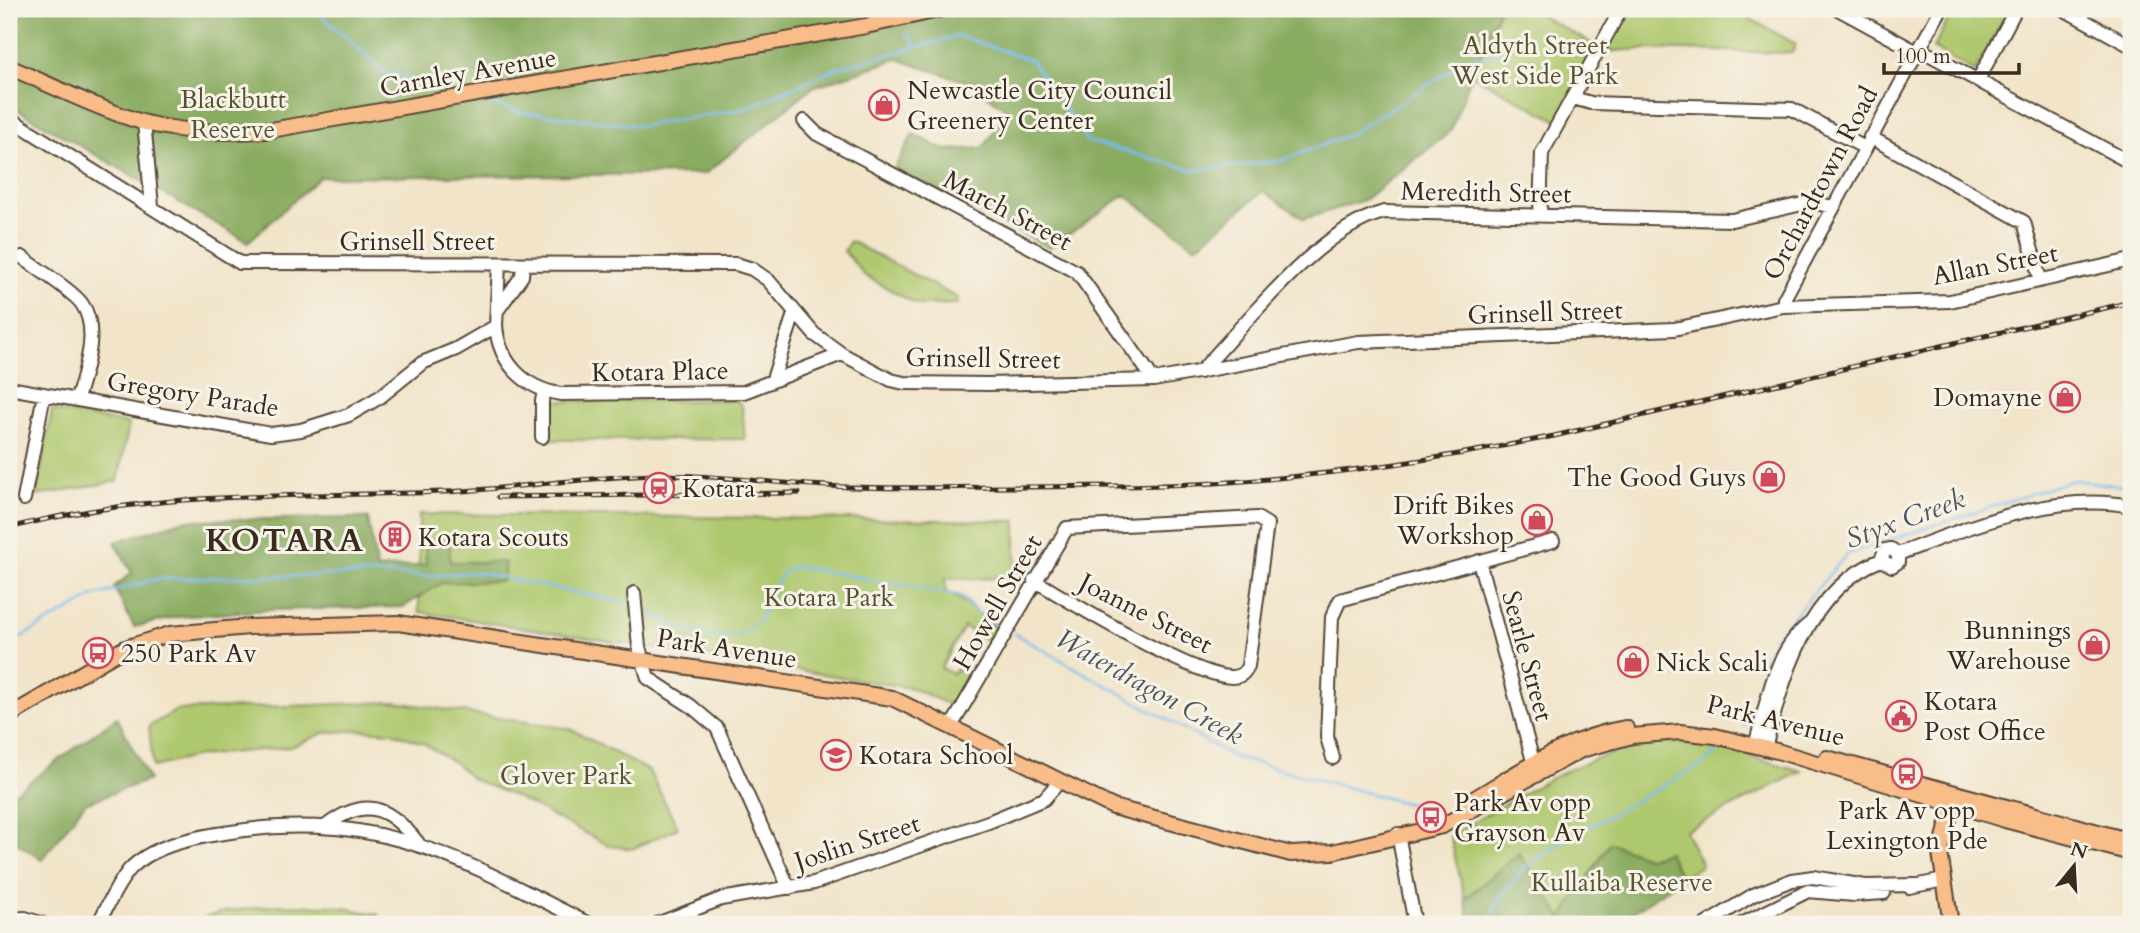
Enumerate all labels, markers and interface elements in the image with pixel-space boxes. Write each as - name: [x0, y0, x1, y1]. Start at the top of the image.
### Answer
- park label: Aldyth Street West Side Park: [1450, 28, 1619, 93]
- scale bar: [1884, 32, 2019, 76]
- street label: Carnley Avenue: [377, 40, 559, 105]
- text: 100 m: [1895, 42, 1951, 71]
- place label: Newcastle City Council Greenery Center: [907, 73, 1173, 138]
- street label: Orchardtown Road: [1755, 80, 1886, 286]
- park label: Blackbutt Reserve: [180, 82, 286, 147]
- shop icon: Newcastle City Council Greenery Center: [867, 88, 901, 122]
- street label: March Street: [937, 162, 1078, 259]
- street label: Meredith Street: [1400, 174, 1572, 211]
- street label: Grinsell Street: [339, 224, 495, 259]
- street label: Allan Street: [1929, 235, 2061, 294]
- street label: Grinsell Street: [1467, 292, 1623, 333]
- street label: Grinsell Street: [905, 340, 1061, 377]
- street label: Kotara Place: [591, 353, 729, 390]
- street label: Gregory Parade: [104, 364, 281, 425]
- place label: Domayne: [1933, 380, 2042, 415]
- shop icon: Domayne: [2048, 380, 2082, 414]
- place label: The Good Guys: [1567, 460, 1746, 495]
- shop icon: The Good Guys: [1752, 460, 1786, 494]
- station icon: Kotara: [642, 471, 676, 505]
- place label: Kotara: [682, 471, 756, 506]
- water label: Styx Creek: [1840, 480, 1971, 558]
- place label: Drift Bikes Workshop: [1394, 488, 1514, 553]
- shop icon: Drift Bikes Workshop: [1520, 503, 1554, 537]
- district label: KOTARA: [205, 518, 365, 563]
- building icon: Kotara Scouts: [378, 520, 412, 554]
- place label: Kotara Scouts: [418, 520, 569, 555]
- street label: Howell Street: [944, 528, 1050, 676]
- street label: Joanne Street: [1070, 563, 1218, 662]
- park label: Kotara Park: [764, 580, 894, 615]
- street label: Searle Street: [1493, 587, 1562, 725]
- place label: Bunnings Warehouse: [1946, 613, 2071, 678]
- street label: Park Avenue: [654, 620, 799, 677]
- water label: Waterdragon Creek: [1049, 620, 1250, 754]
- shop icon: Bunnings Warehouse: [2077, 628, 2111, 662]
- bus stop icon: 250 Park Av: [81, 636, 115, 670]
- place label: 250 Park Av: [121, 636, 257, 671]
- shop icon: Nick Scali: [1616, 645, 1650, 679]
- place label: Nick Scali: [1656, 645, 1768, 680]
- place label: Kotara Post Office: [1924, 684, 2046, 749]
- street label: Park Avenue: [1703, 686, 1849, 755]
- public building icon: Kotara Post Office: [1884, 699, 1918, 733]
- school or university icon: Kotara School: [819, 738, 853, 772]
- place label: Kotara School: [859, 738, 1014, 773]
- bus stop icon: Park Av opp Lexington Pde: [1890, 757, 1924, 791]
- park label: Glover Park: [500, 758, 632, 793]
- place label: Park Av opp Grayson Av: [1454, 785, 1591, 850]
- place label: Park Av opp Lexington Pde: [1826, 793, 1988, 858]
- bus stop icon: Park Av opp Grayson Av: [1414, 800, 1448, 834]
- street label: Joslin Street: [786, 806, 924, 880]
- north arrow: [2038, 832, 2108, 902]
- text: N: [2067, 836, 2091, 866]
- park label: Kullaiba Reserve: [1531, 865, 1713, 900]

